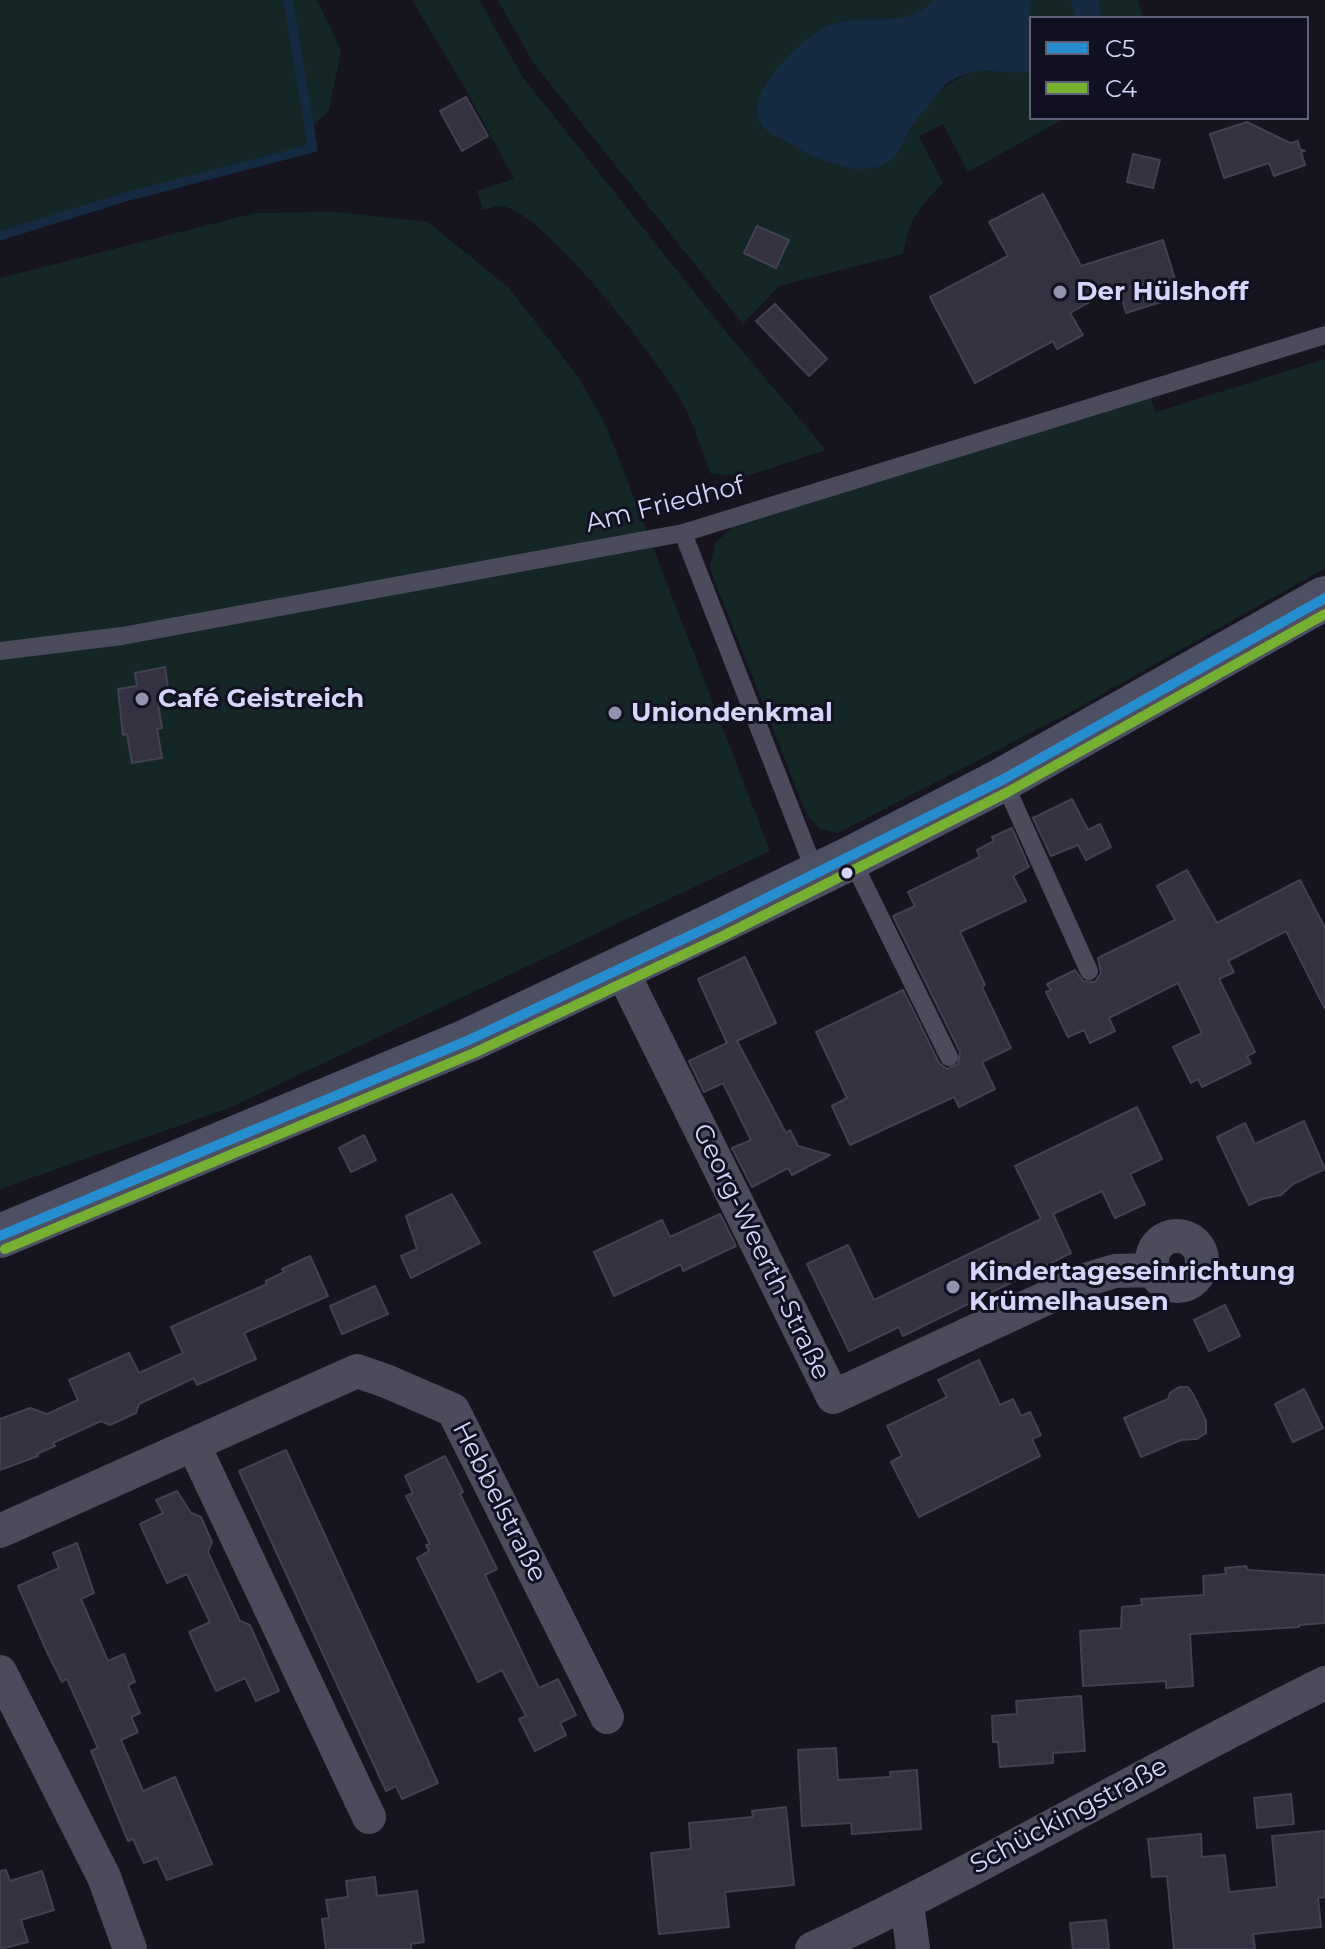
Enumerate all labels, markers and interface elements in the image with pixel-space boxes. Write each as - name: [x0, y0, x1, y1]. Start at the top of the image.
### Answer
- legend: [1029, 16, 1309, 120]
- text: C5: [1105, 34, 1135, 63]
- text: C4: [1105, 74, 1137, 103]
- place label: Der Hülshoff: [1076, 276, 1248, 308]
- marker: Der Hülshoff: [1051, 283, 1069, 301]
- street label: Am Friedhof: [582, 470, 748, 540]
- place label: Café Geistreich: [158, 683, 364, 715]
- marker: Café Geistreich: [133, 690, 151, 708]
- place label: Uniondenkmal: [631, 697, 833, 729]
- marker: Uniondenkmal: [606, 704, 624, 722]
- unlabelled marker: [839, 865, 855, 881]
- street label: Georg-Weerth-Straße: [685, 1119, 837, 1385]
- place label: Kindertageseinrichtung Krümelhausen: [969, 1256, 1295, 1318]
- marker: Kindertageseinrichtung Krümelhausen: [944, 1278, 962, 1296]
- street label: Hebbelstraße: [445, 1417, 553, 1587]
- street label: Schückingstraße: [965, 1751, 1173, 1881]

